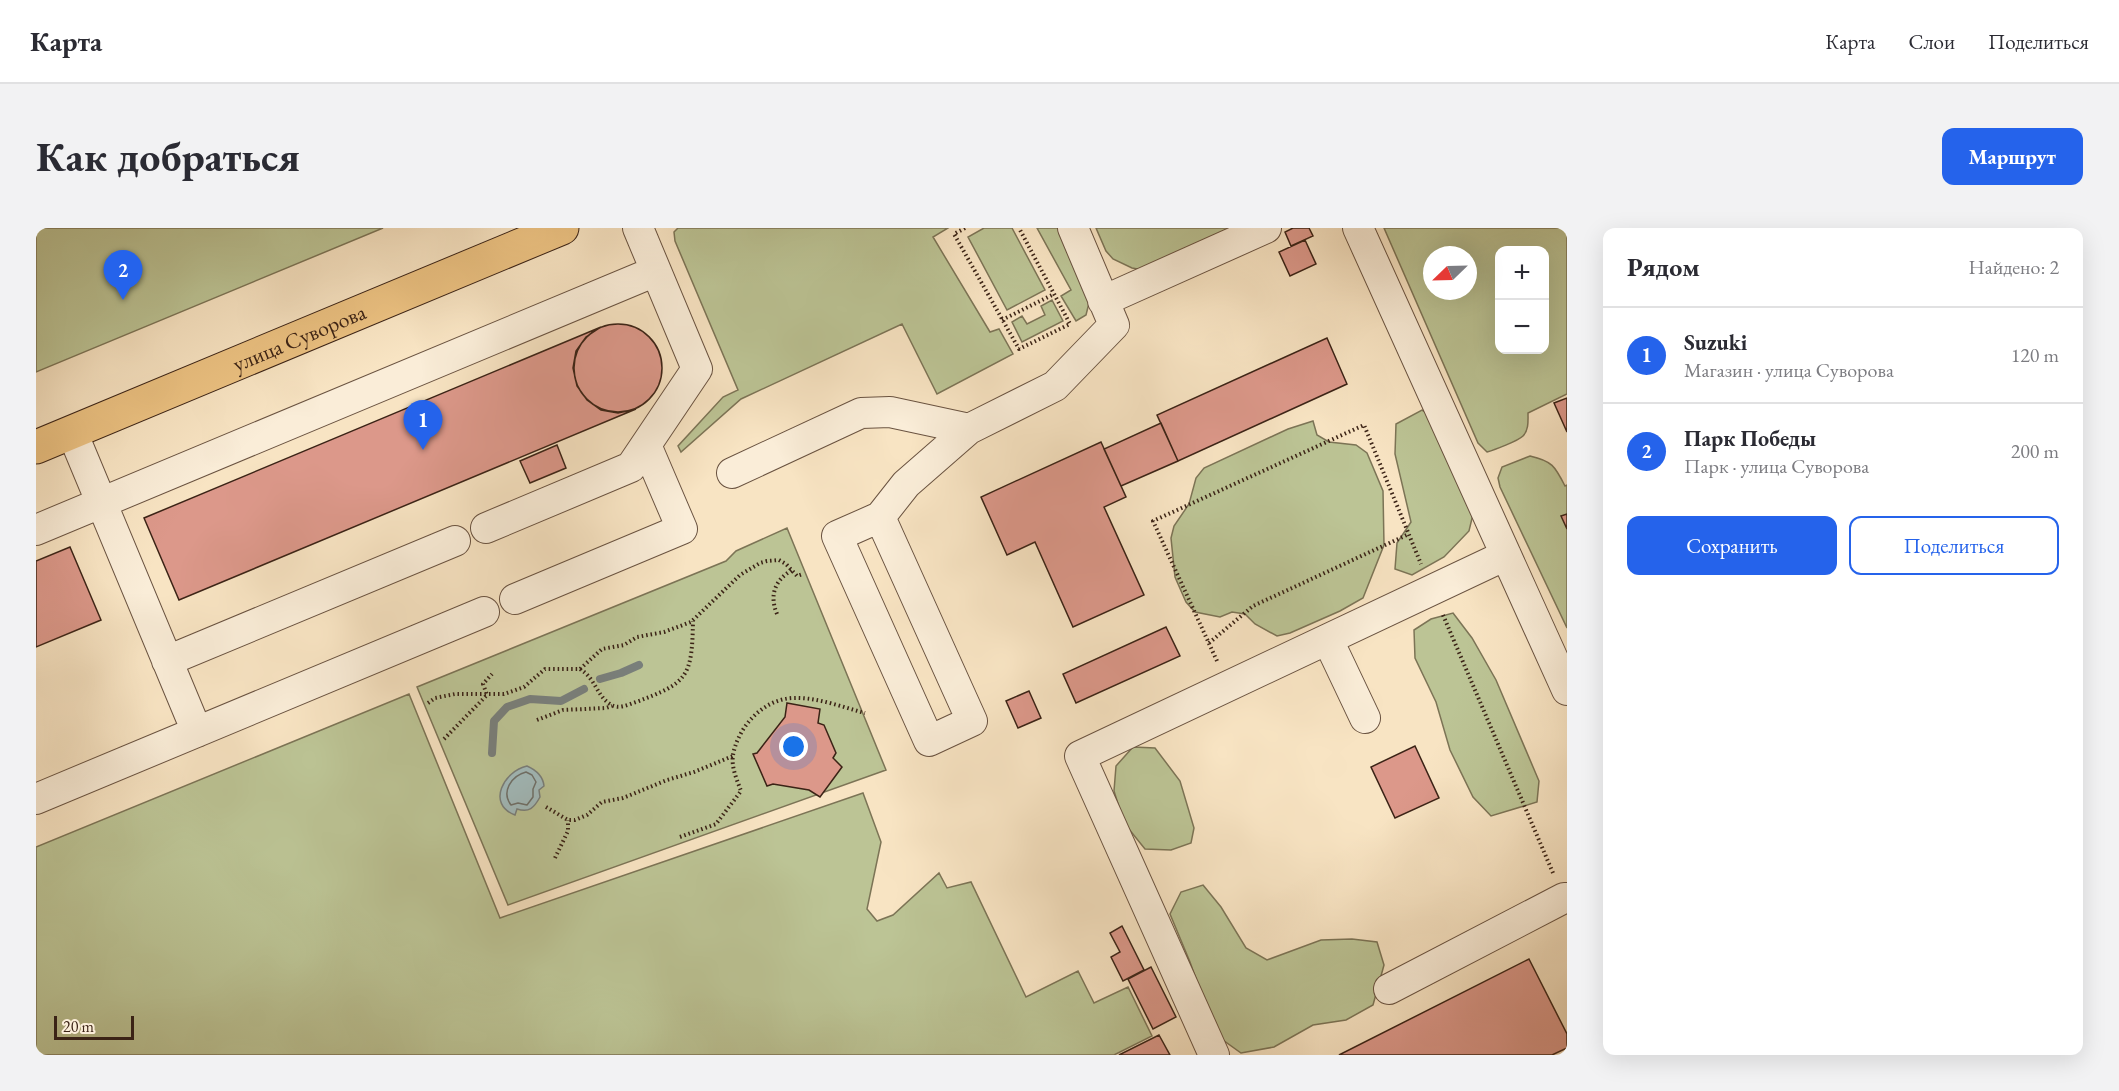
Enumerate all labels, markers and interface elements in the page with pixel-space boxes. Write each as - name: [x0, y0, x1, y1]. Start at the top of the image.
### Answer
- text: Карта: [30, 23, 102, 59]
- text: Карта: [1825, 28, 1875, 55]
- text: Слои: [1908, 28, 1955, 55]
- text: Поделиться: [1988, 28, 2089, 55]
- button: Маршрут: [1942, 128, 2083, 185]
- text: Как добраться: [36, 129, 300, 184]
- north arrow: [1423, 246, 1477, 300]
- map controls: [1495, 246, 1549, 354]
- button: +: [1495, 246, 1549, 300]
- pin: 2: [104, 250, 142, 300]
- text: Рядом: [1627, 250, 1700, 284]
- text: Найдено: 2: [1968, 254, 2059, 280]
- street label: улица Суворова: [228, 297, 370, 379]
- button: −: [1495, 300, 1549, 354]
- text: Suzuki: [1684, 328, 1747, 357]
- text: 1: [1641, 342, 1652, 368]
- text: 120 m: [2011, 342, 2059, 368]
- text: Магазин · улица Суворова: [1684, 357, 1894, 383]
- pin: 1: [404, 400, 442, 450]
- text: Парк Победы: [1684, 424, 1816, 453]
- text: 2: [1641, 438, 1652, 464]
- text: 200 m: [2011, 438, 2059, 464]
- text: Парк · улица Суворова: [1684, 453, 1869, 479]
- button: Сохранить: [1627, 516, 1837, 575]
- button: Поделиться: [1849, 516, 2059, 575]
- your location: [779, 732, 808, 761]
- scale bar: [54, 1013, 134, 1040]
- text: 20 m: [63, 1016, 94, 1037]

